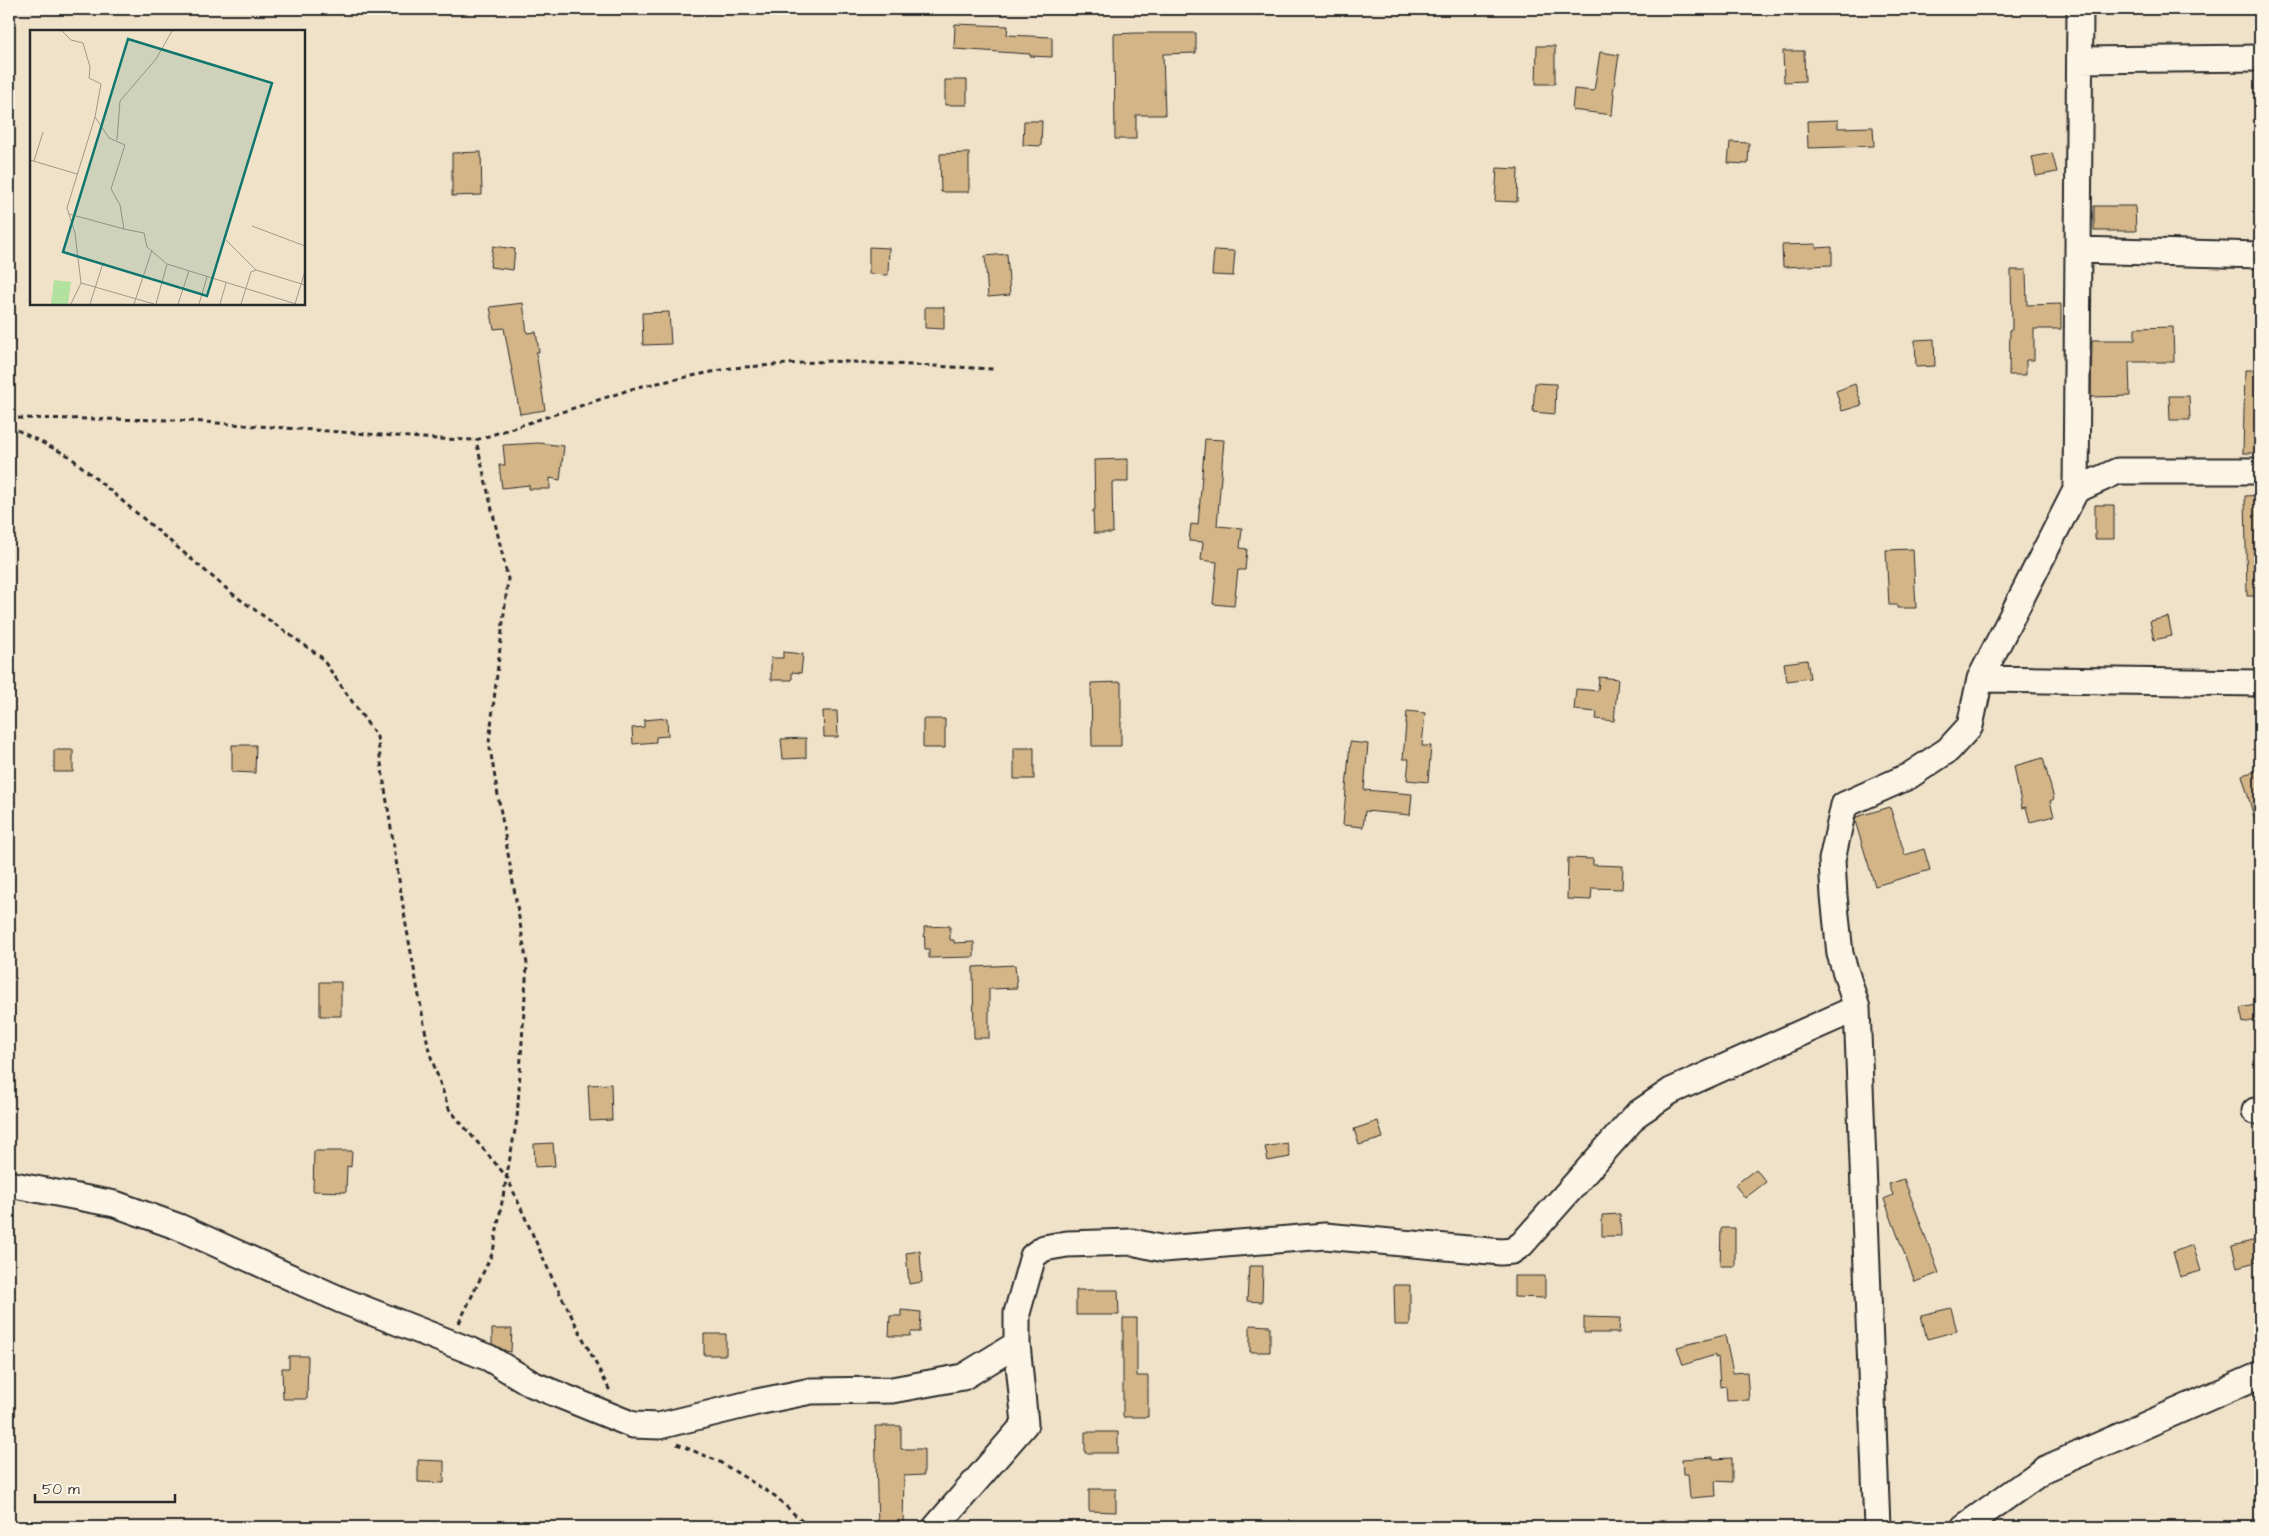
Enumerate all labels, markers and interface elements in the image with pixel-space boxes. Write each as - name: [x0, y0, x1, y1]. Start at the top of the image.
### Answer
- inset map: [30, 30, 305, 305]
- scale bar: [35, 1471, 175, 1503]
- text: 50 m: [42, 1479, 80, 1500]

